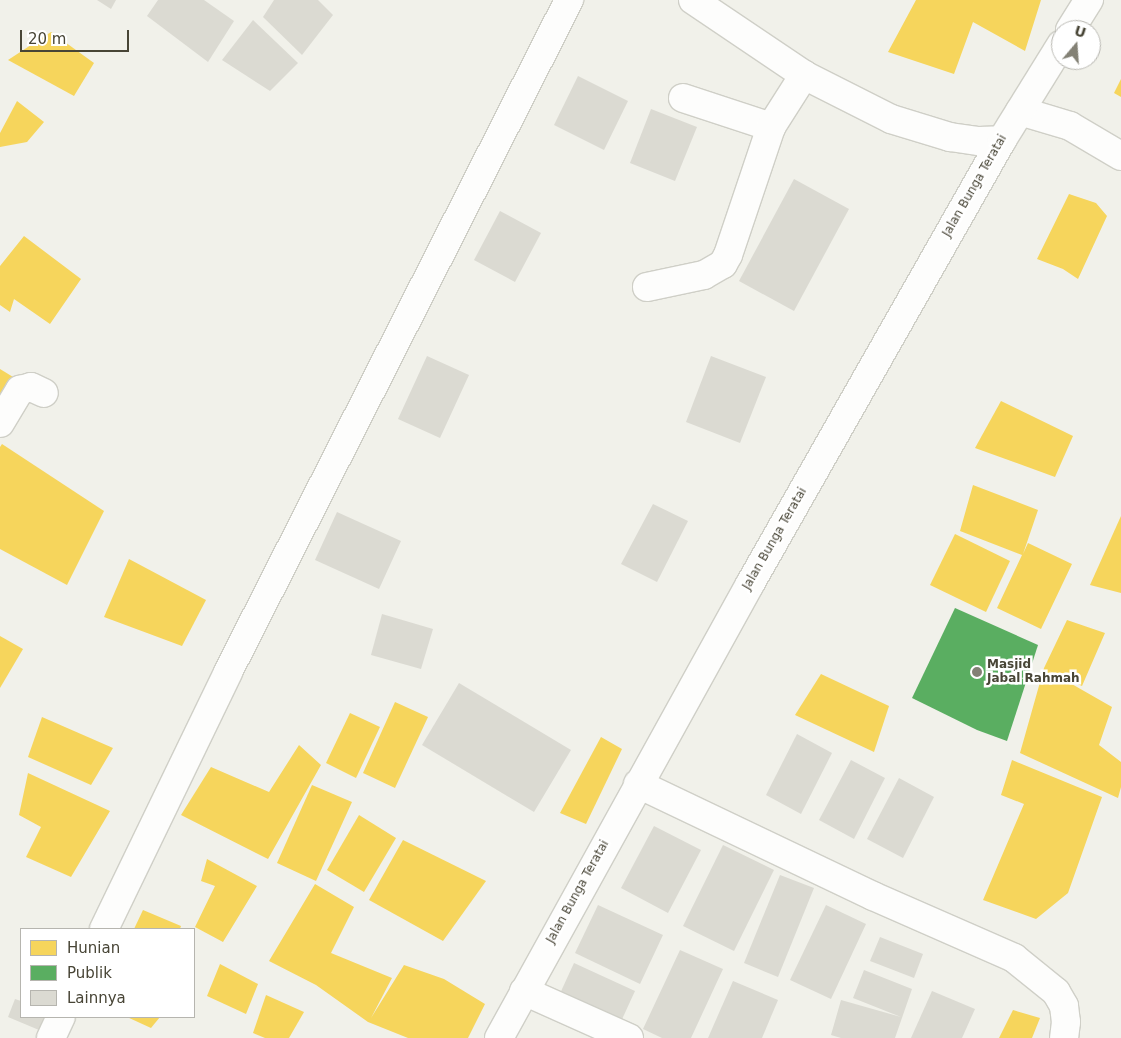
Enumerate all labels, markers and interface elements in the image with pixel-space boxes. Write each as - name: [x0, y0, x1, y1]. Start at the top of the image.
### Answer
- scale bar: [22, 20, 131, 52]
- north arrow: [1051, 20, 1101, 70]
- text: U: [1072, 22, 1088, 41]
- text: 20 m: [28, 30, 66, 48]
- street label: Jalan Bunga Teratai: [940, 132, 1010, 240]
- street label: Jalan Bunga Teratai: [740, 485, 810, 593]
- place label: Masjid Jabal Rahmah: [987, 658, 1080, 686]
- marker: Masjid Jabal Rahmah: [971, 666, 983, 678]
- street label: Jalan Bunga Teratai: [544, 838, 612, 946]
- legend: [20, 928, 195, 1018]
- text: Hunian: [67, 939, 120, 957]
- text: Publik: [67, 964, 112, 982]
- text: Lainnya: [67, 989, 126, 1007]

